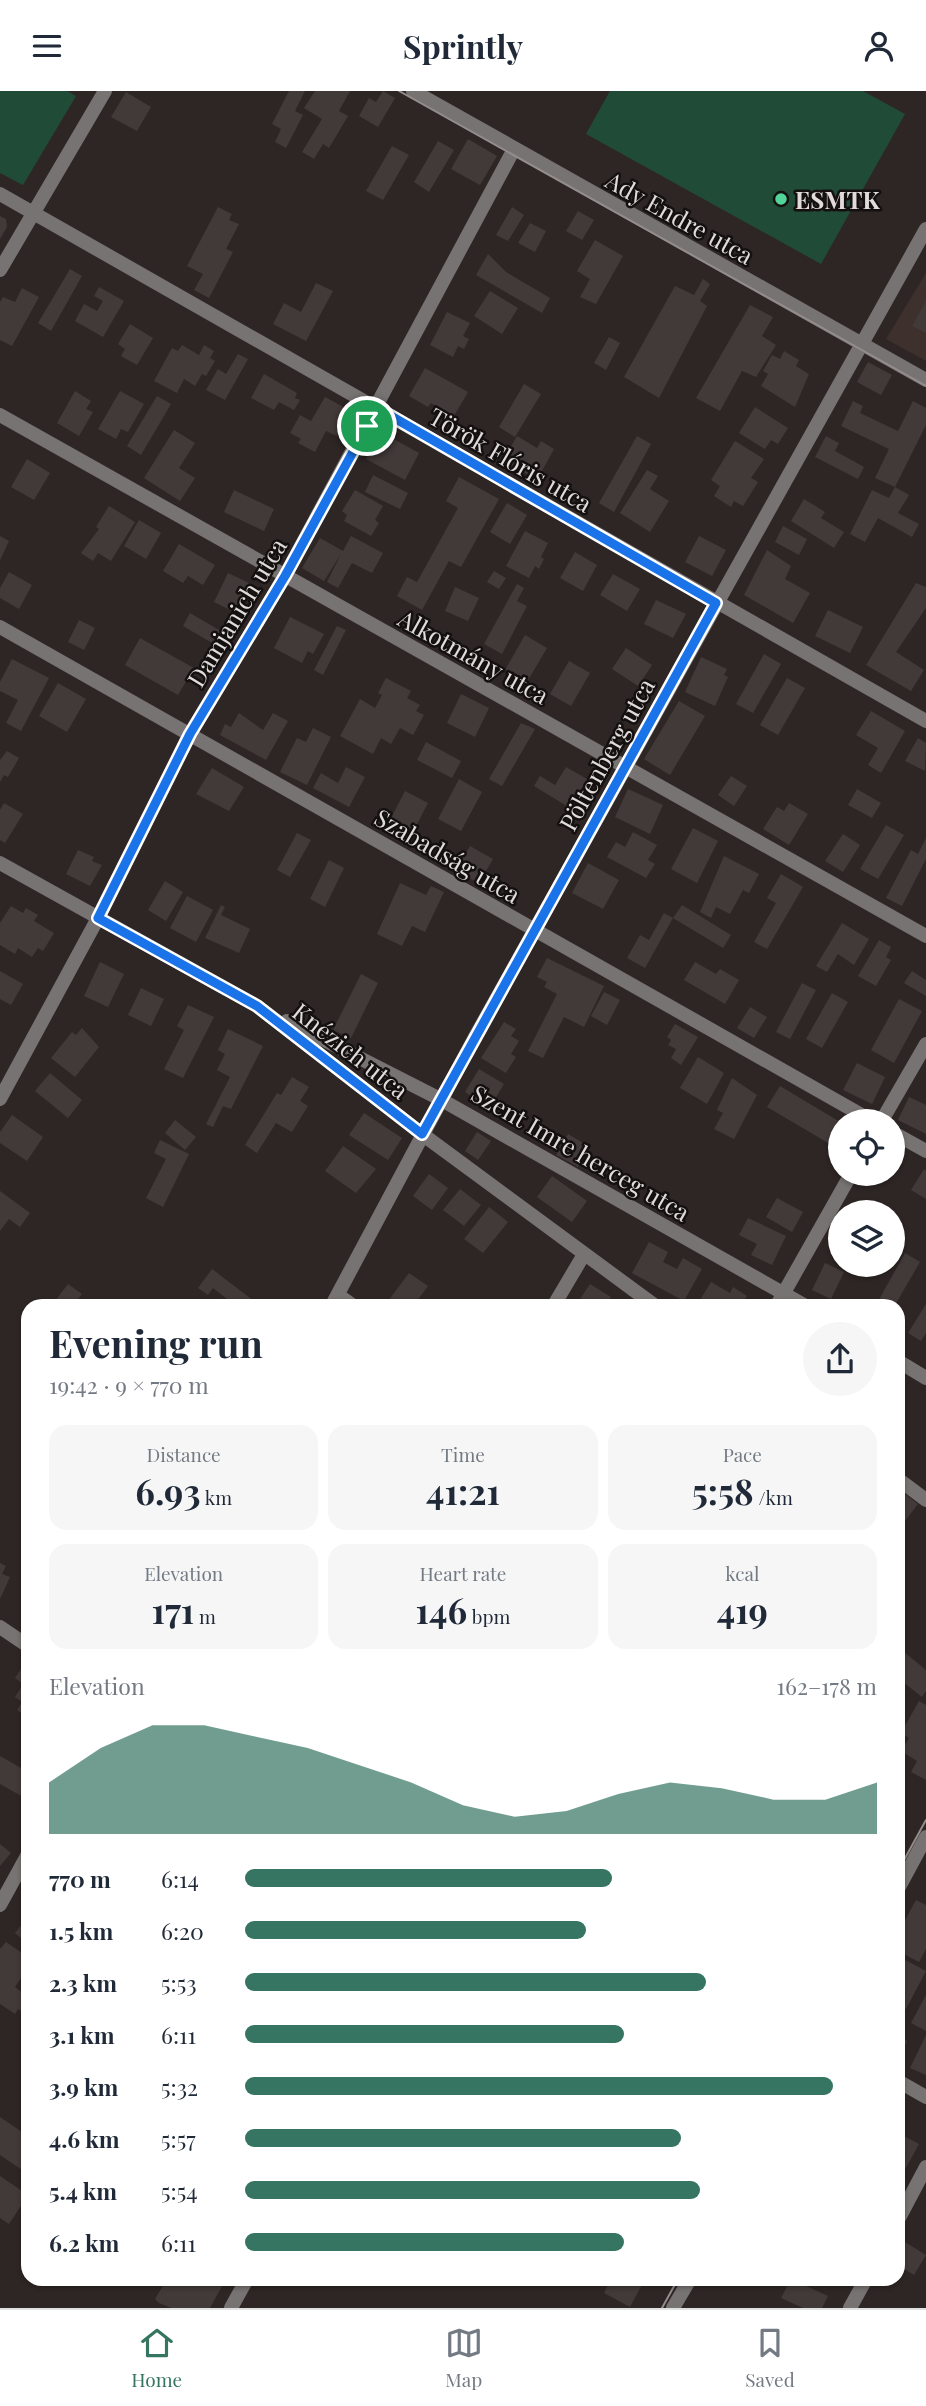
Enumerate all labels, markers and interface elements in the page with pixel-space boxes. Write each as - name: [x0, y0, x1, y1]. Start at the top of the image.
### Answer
- text: Sprintly: [403, 24, 523, 67]
- icon: menu: [28, 27, 66, 65]
- icon: person: [860, 27, 898, 65]
- street label: Ady Endre utca: [600, 163, 759, 271]
- place label: ESMTK: [795, 183, 881, 215]
- marker: ESMTK: [773, 191, 789, 207]
- pin: [337, 396, 397, 456]
- street label: Török Flóris utca: [424, 399, 598, 519]
- icon: arrive: [348, 407, 386, 445]
- street label: Damjanich utca: [179, 532, 293, 692]
- street label: Alkotmány utca: [392, 601, 555, 711]
- street label: Pöltenberg utca: [551, 672, 661, 836]
- street label: Szabadság utca: [369, 800, 527, 910]
- street label: Knézich utca: [287, 995, 415, 1105]
- street label: Szent Imre herceg utca: [466, 1076, 696, 1228]
- map controls: [828, 1109, 905, 1277]
- button: locate: [828, 1109, 905, 1186]
- button: layers: [828, 1200, 905, 1277]
- text: Evening run: [49, 1317, 263, 1368]
- button: share: [803, 1322, 877, 1396]
- text: 19:42 · 9 × 770 m: [49, 1369, 209, 1400]
- text: Distance: [147, 1441, 221, 1467]
- text: Time: [441, 1441, 485, 1467]
- text: Pace: [723, 1441, 762, 1467]
- text: 6.93: [135, 1467, 201, 1514]
- text: 41:21: [426, 1467, 500, 1514]
- text: 5:58: [692, 1467, 754, 1514]
- text: km: [201, 1484, 232, 1510]
- text: /km: [754, 1484, 793, 1510]
- text: Elevation: [144, 1560, 223, 1586]
- text: Heart rate: [420, 1560, 506, 1586]
- text: kcal: [725, 1560, 759, 1586]
- text: 171: [151, 1586, 194, 1633]
- text: 146: [416, 1586, 467, 1633]
- text: 419: [717, 1586, 768, 1633]
- text: m: [194, 1603, 216, 1629]
- text: bpm: [467, 1603, 510, 1629]
- text: Elevation: [49, 1670, 145, 1701]
- text: 162–178 m: [776, 1670, 877, 1701]
- text: 770 m: [49, 1863, 111, 1894]
- text: 6:14: [161, 1863, 199, 1894]
- text: 1.5 km: [49, 1915, 113, 1946]
- text: 6:20: [161, 1915, 204, 1946]
- text: 2.3 km: [49, 1967, 117, 1998]
- text: 5:53: [161, 1967, 197, 1998]
- text: 3.1 km: [49, 2019, 115, 2050]
- text: 6:11: [161, 2019, 196, 2050]
- text: 3.9 km: [49, 2071, 118, 2102]
- text: 5:32: [161, 2071, 198, 2102]
- text: 4.6 km: [49, 2123, 120, 2154]
- text: 5:57: [161, 2123, 196, 2154]
- text: 5.4 km: [49, 2175, 117, 2206]
- text: 5:54: [161, 2175, 198, 2206]
- text: 6.2 km: [49, 2227, 119, 2258]
- text: 6:11: [161, 2227, 196, 2258]
- tab: Home: [131, 2324, 182, 2392]
- tab: Map: [445, 2324, 483, 2392]
- tab: Saved: [745, 2324, 795, 2392]

